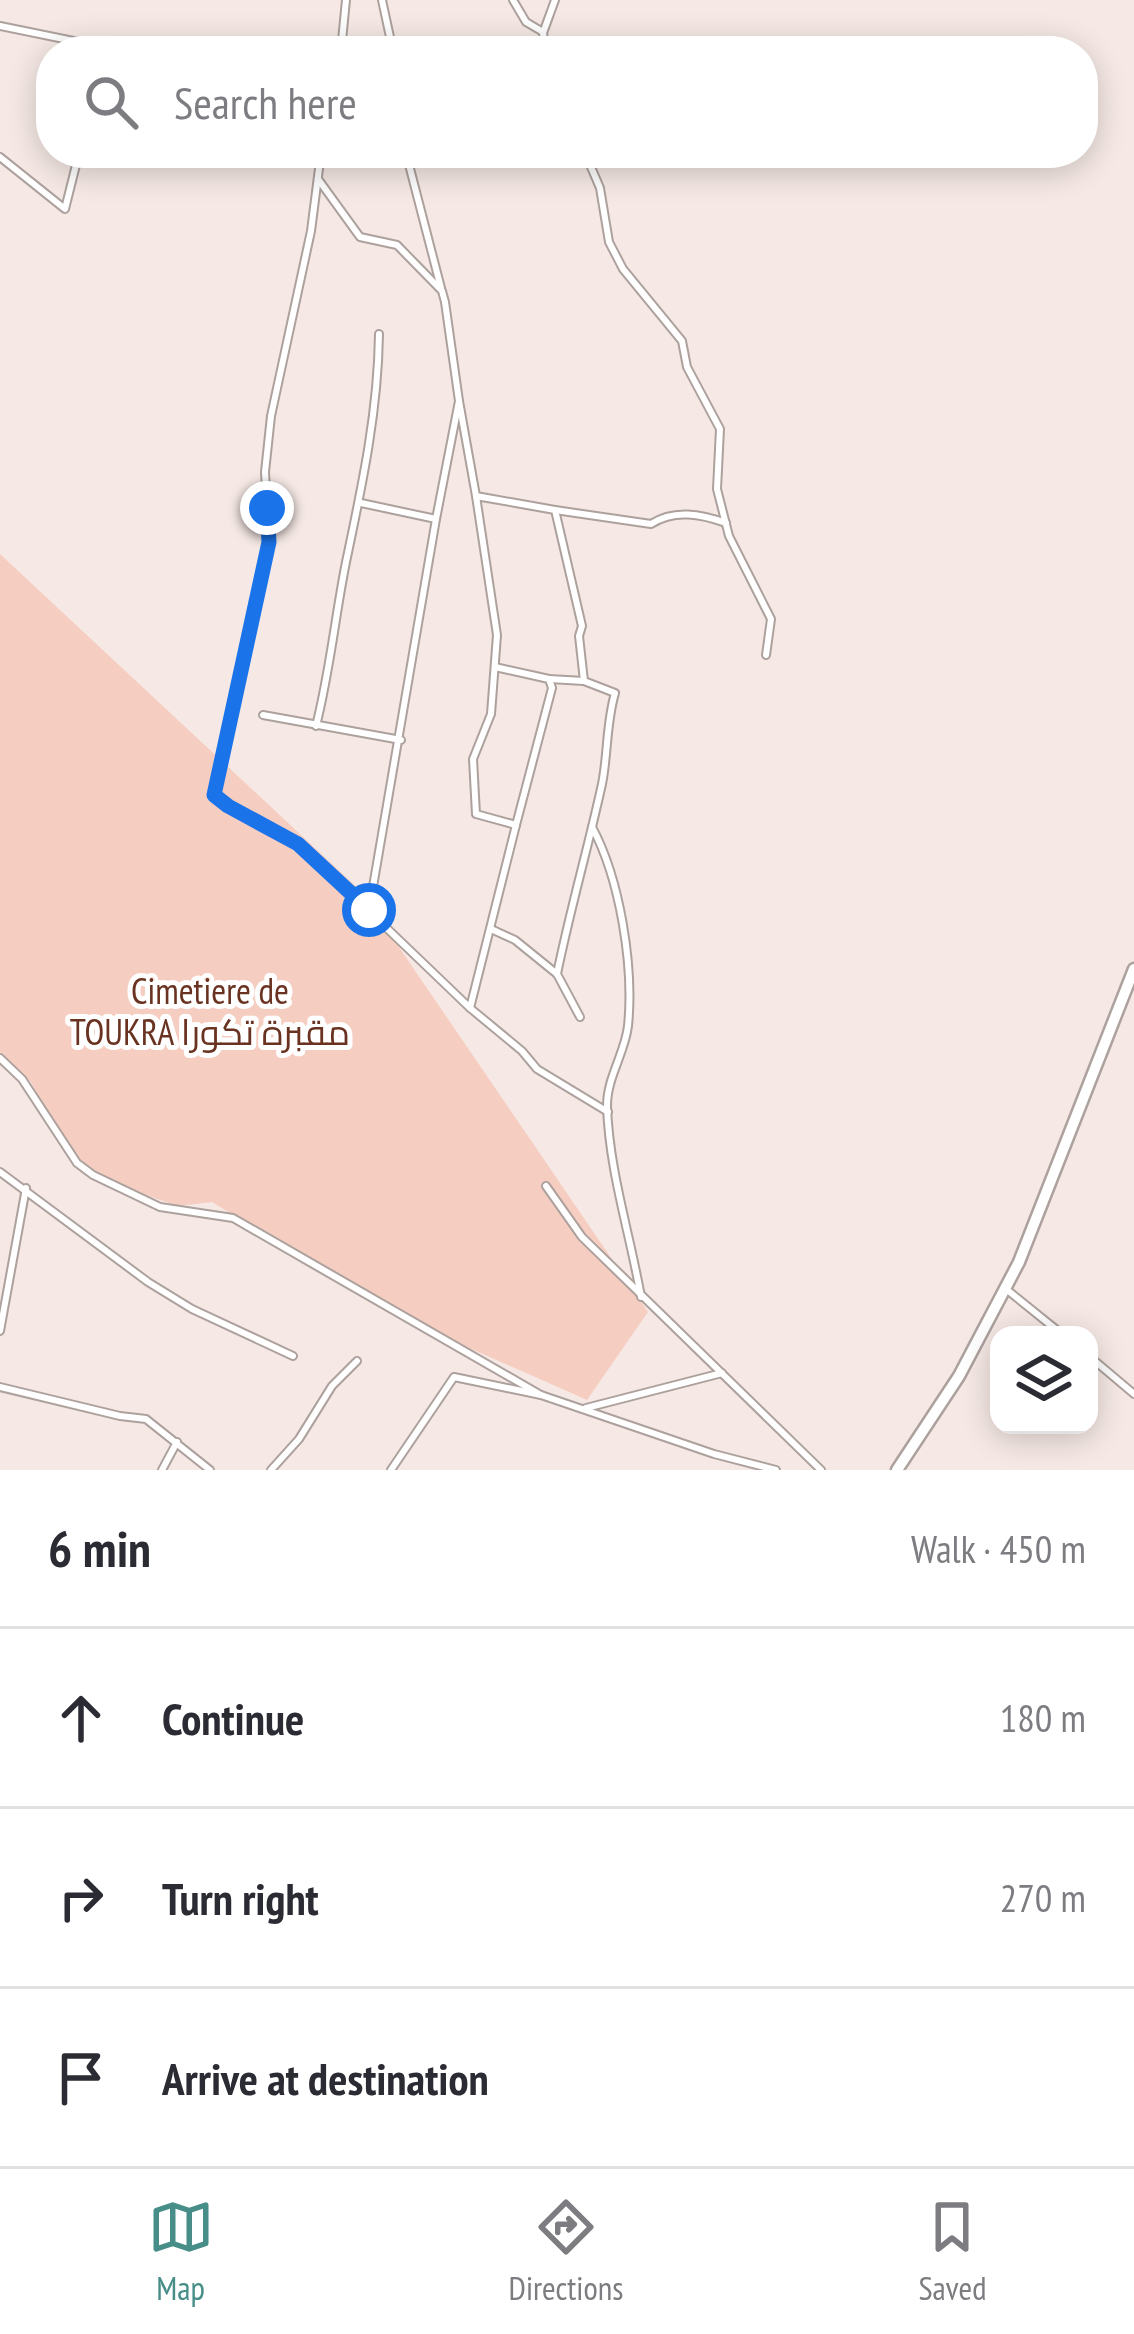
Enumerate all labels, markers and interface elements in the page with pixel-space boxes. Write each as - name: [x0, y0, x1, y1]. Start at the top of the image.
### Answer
- search box: [36, 36, 1098, 168]
- icon: search: [78, 69, 144, 135]
- text: Search here: [174, 73, 357, 131]
- route end: [240, 481, 294, 535]
- route start: [342, 883, 396, 937]
- park label: Cimetiere de TOUKRA مقبرة تكورا: [70, 967, 350, 1055]
- map controls: [990, 1326, 1098, 1434]
- button: layers: [990, 1326, 1098, 1434]
- text: 6 min: [48, 1515, 151, 1581]
- text: Walk · 450 m: [911, 1523, 1086, 1574]
- icon: ahead: [48, 1685, 114, 1751]
- text: Continue: [162, 1689, 304, 1747]
- text: 180 m: [1000, 1692, 1086, 1743]
- icon: right: [48, 1865, 114, 1931]
- text: Turn right: [162, 1869, 319, 1927]
- text: 270 m: [1000, 1872, 1086, 1923]
- icon: arrive: [48, 2045, 114, 2111]
- text: Arrive at destination: [162, 2049, 489, 2107]
- tab: Map: [148, 2194, 214, 2309]
- tab: Directions: [509, 2194, 623, 2309]
- tab: Saved: [918, 2194, 986, 2309]

